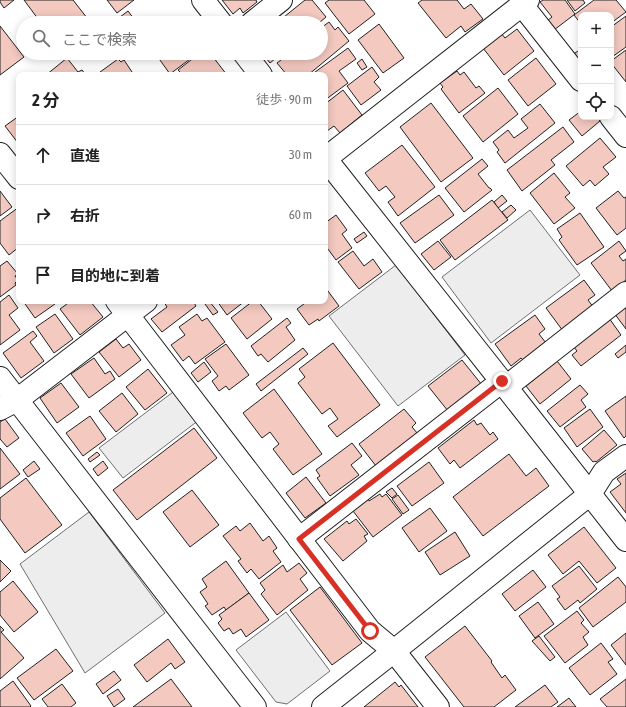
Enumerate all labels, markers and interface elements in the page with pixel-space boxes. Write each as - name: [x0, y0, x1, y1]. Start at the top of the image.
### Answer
- map controls: [578, 12, 614, 120]
- button: +: [578, 12, 614, 48]
- search box: [16, 16, 328, 60]
- icon: search: [30, 27, 52, 49]
- text: ここで検索: [62, 31, 137, 48]
- button: −: [578, 48, 614, 84]
- button: locate: [578, 84, 614, 120]
- text: 2 分: [32, 90, 59, 110]
- text: 徒歩 · 90 m: [256, 92, 312, 107]
- icon: ahead: [32, 144, 54, 166]
- text: 直進: [70, 147, 100, 164]
- text: 30 m: [289, 147, 312, 162]
- icon: right: [32, 204, 54, 226]
- text: 右折: [70, 207, 100, 224]
- text: 60 m: [289, 207, 312, 222]
- icon: arrive: [32, 264, 54, 286]
- text: 目的地に到着: [70, 267, 160, 284]
- route end: [493, 372, 511, 390]
- route start: [361, 622, 379, 640]

